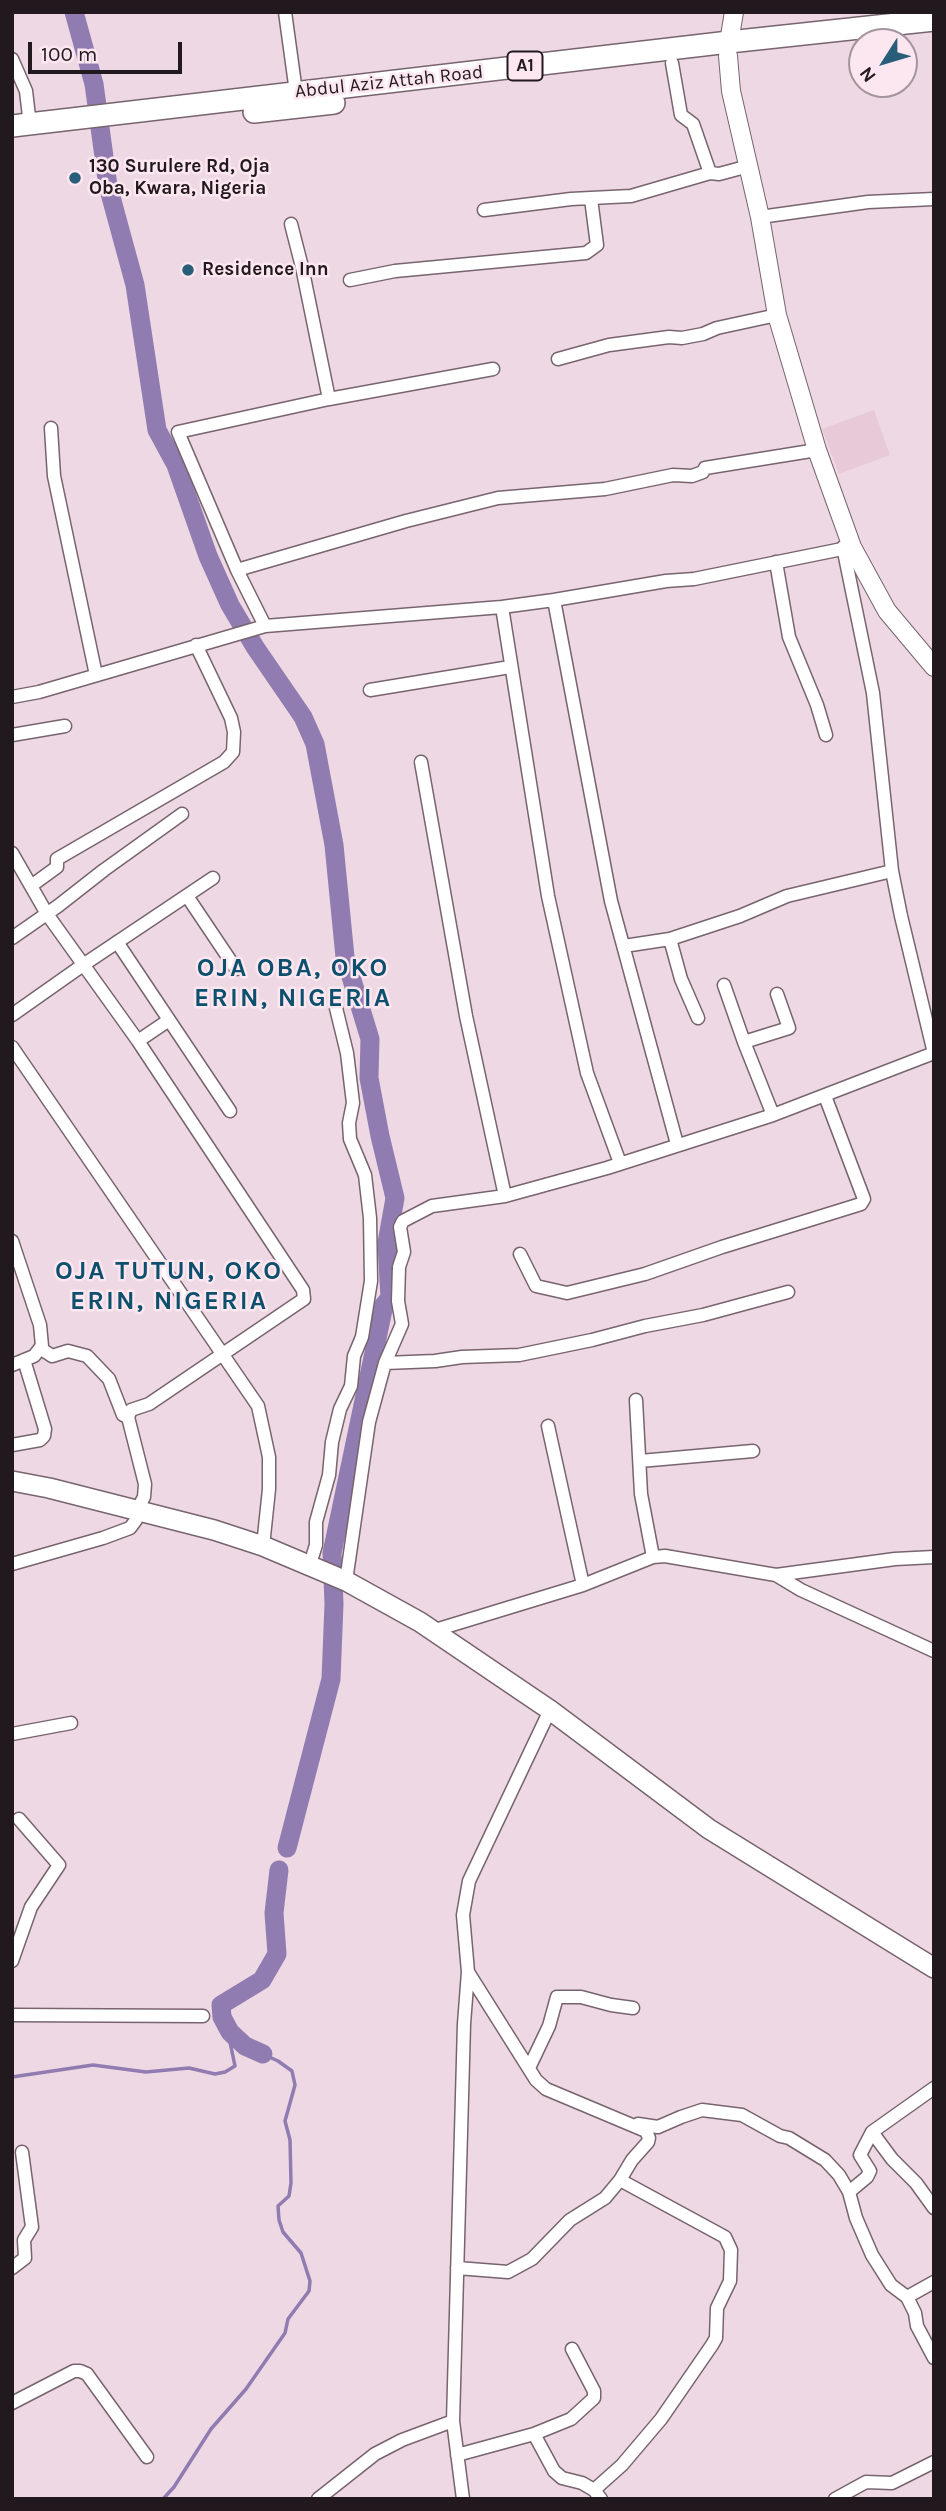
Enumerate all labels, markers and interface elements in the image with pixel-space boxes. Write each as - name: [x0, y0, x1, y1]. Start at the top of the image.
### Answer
- scale bar: [32, 28, 186, 72]
- north arrow: [848, 28, 918, 98]
- text: 100 m: [41, 42, 98, 66]
- road number: A1: [508, 52, 542, 80]
- street label: Abdul Aziz Attah Road: [294, 61, 484, 103]
- text: N: [855, 62, 881, 86]
- place label: 130 Surulere Rd, Oja Oba, Kwara, Nigeria: [89, 156, 270, 200]
- marker: 130 Surulere Rd, Oja Oba, Kwara, Nigeria: [67, 170, 83, 186]
- place label: Residence Inn: [202, 259, 329, 281]
- marker: Residence Inn: [180, 262, 196, 278]
- district label: OJA OBA, OKO ERIN, NIGERIA: [196, 953, 390, 1014]
- district label: OJA TUTUN, OKO ERIN, NIGERIA: [57, 1256, 281, 1318]

